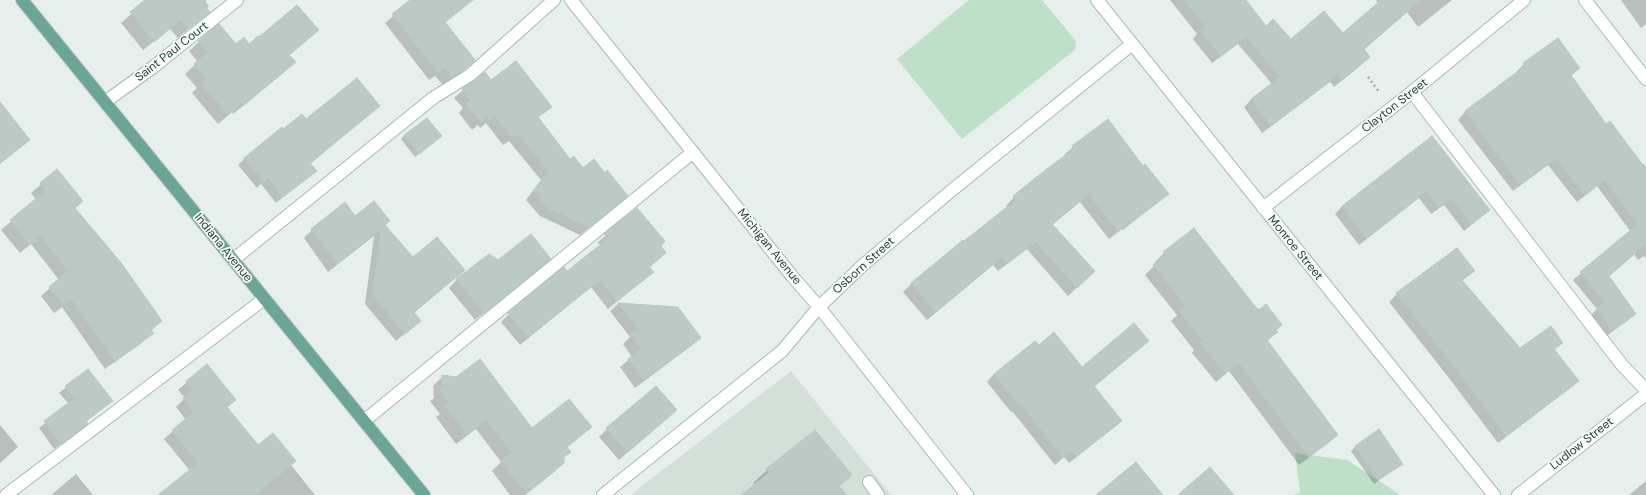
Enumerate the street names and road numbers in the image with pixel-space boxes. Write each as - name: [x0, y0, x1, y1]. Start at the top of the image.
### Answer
- street label: Saint Paul Court: [133, 19, 211, 85]
- street label: Clayton Street: [1359, 76, 1431, 136]
- street label: Michigan Avenue: [734, 206, 804, 288]
- street label: Indiana Avenue: [191, 211, 255, 285]
- street label: Monroe Street: [1264, 213, 1326, 283]
- street label: Osborn Street: [830, 234, 898, 298]
- street label: Ludlow Street: [1547, 415, 1617, 473]

